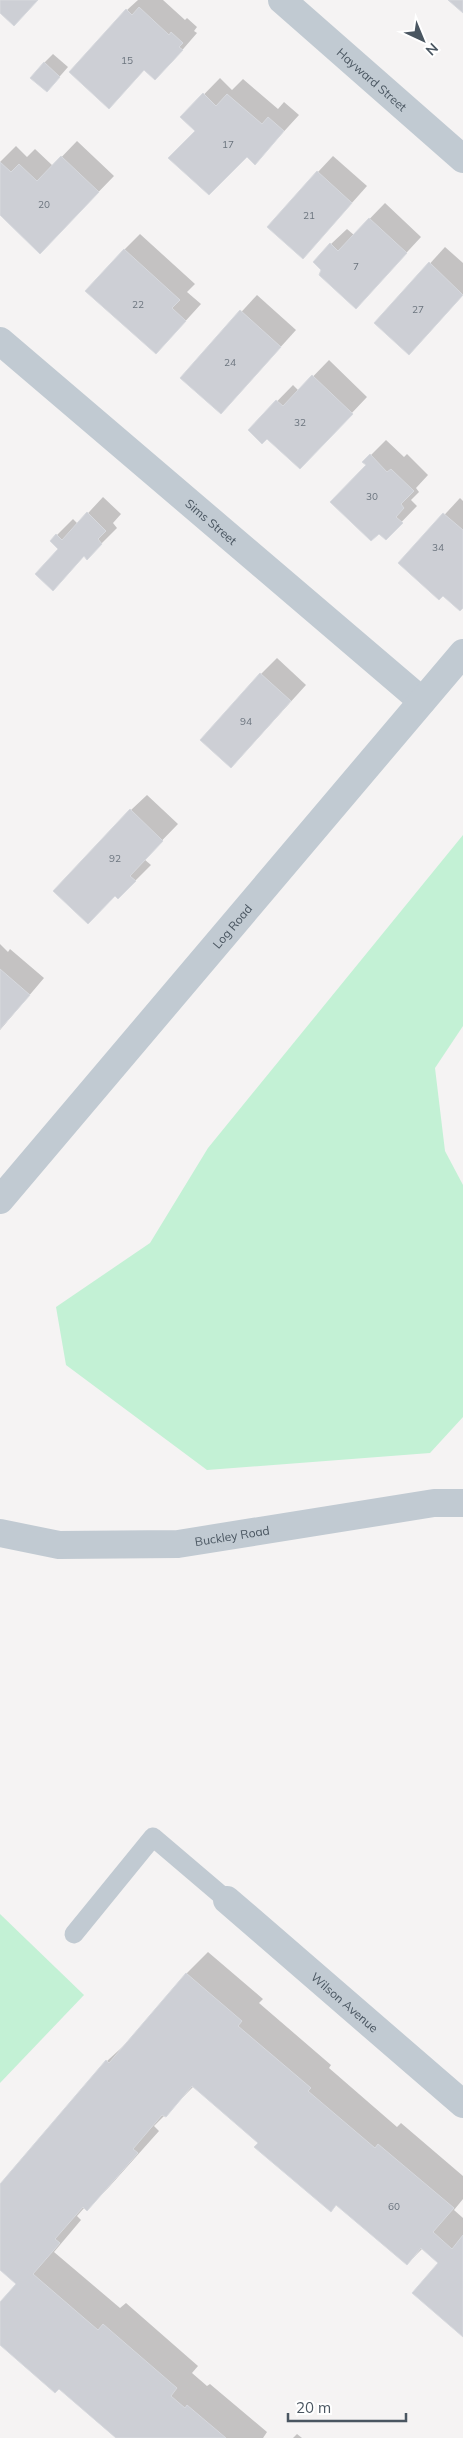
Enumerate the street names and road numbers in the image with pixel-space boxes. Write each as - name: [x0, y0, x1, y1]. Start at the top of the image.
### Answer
- street label: Hayward Street: [334, 44, 410, 114]
- street label: Sims Street: [183, 495, 240, 548]
- street label: Log Road: [209, 901, 255, 951]
- street label: Buckley Road: [194, 1522, 271, 1549]
- street label: Wilson Avenue: [308, 1969, 382, 2035]

